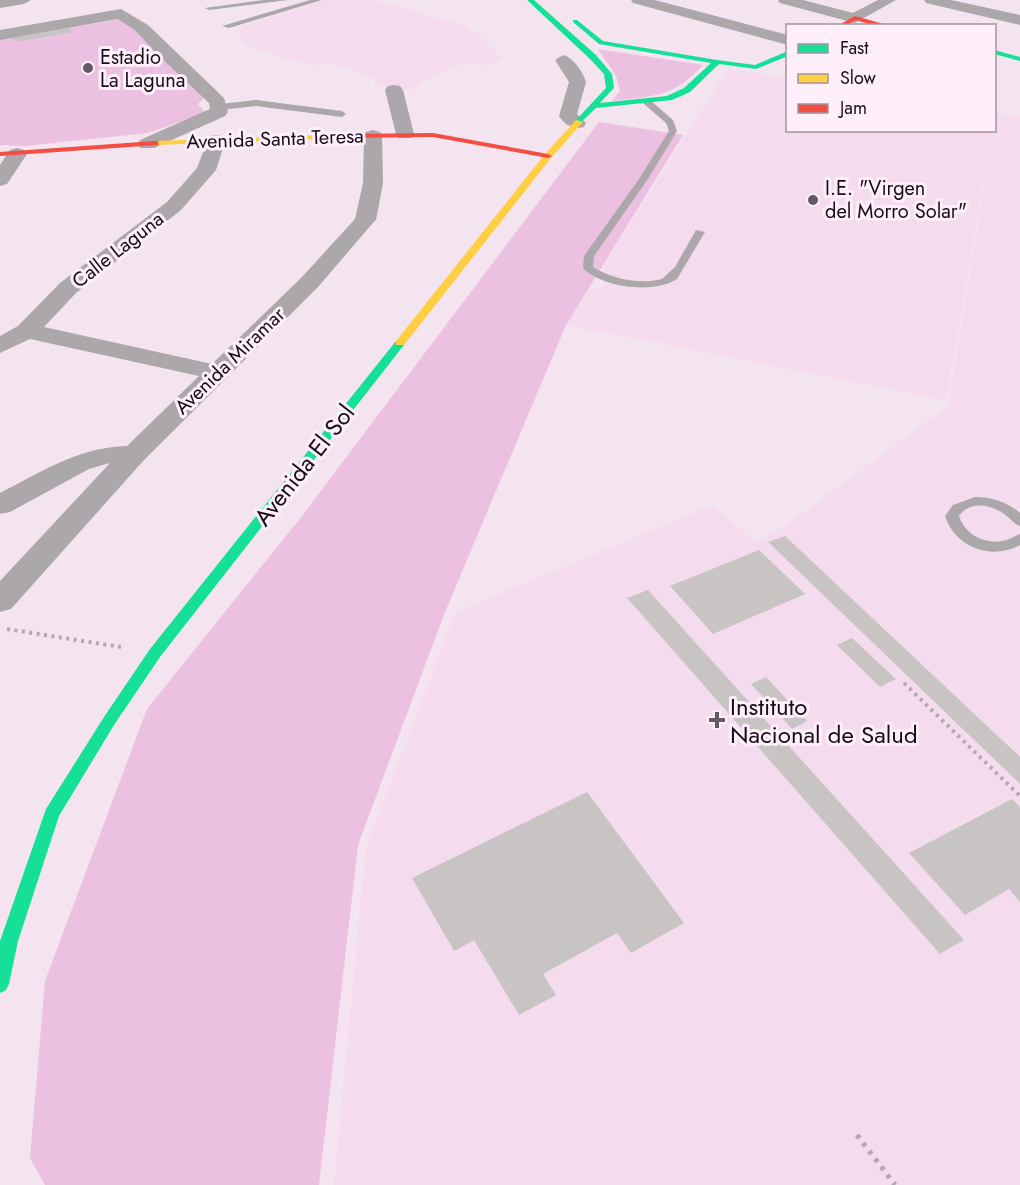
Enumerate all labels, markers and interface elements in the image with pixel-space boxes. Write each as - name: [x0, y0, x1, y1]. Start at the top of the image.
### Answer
- legend: [786, 24, 996, 132]
- text: Fast: [840, 35, 869, 61]
- place label: Estadio La Laguna: [100, 43, 185, 95]
- marker: Estadio La Laguna: [81, 61, 95, 75]
- text: Slow: [840, 65, 877, 91]
- text: Jam: [838, 95, 867, 121]
- street label: Avenida Santa Teresa: [186, 121, 364, 157]
- place label: I.E. "Virgen del Morro Solar": [825, 174, 967, 226]
- marker: I.E. "Virgen del Morro Solar": [806, 193, 820, 207]
- street label: Calle Laguna: [66, 205, 170, 295]
- street label: Avenida Miramar: [168, 301, 292, 421]
- street label: Avenida El Sol: [245, 397, 363, 533]
- place label: Instituto Nacional de Salud: [730, 689, 918, 752]
- marker: Instituto Nacional de Salud: [708, 711, 726, 729]

